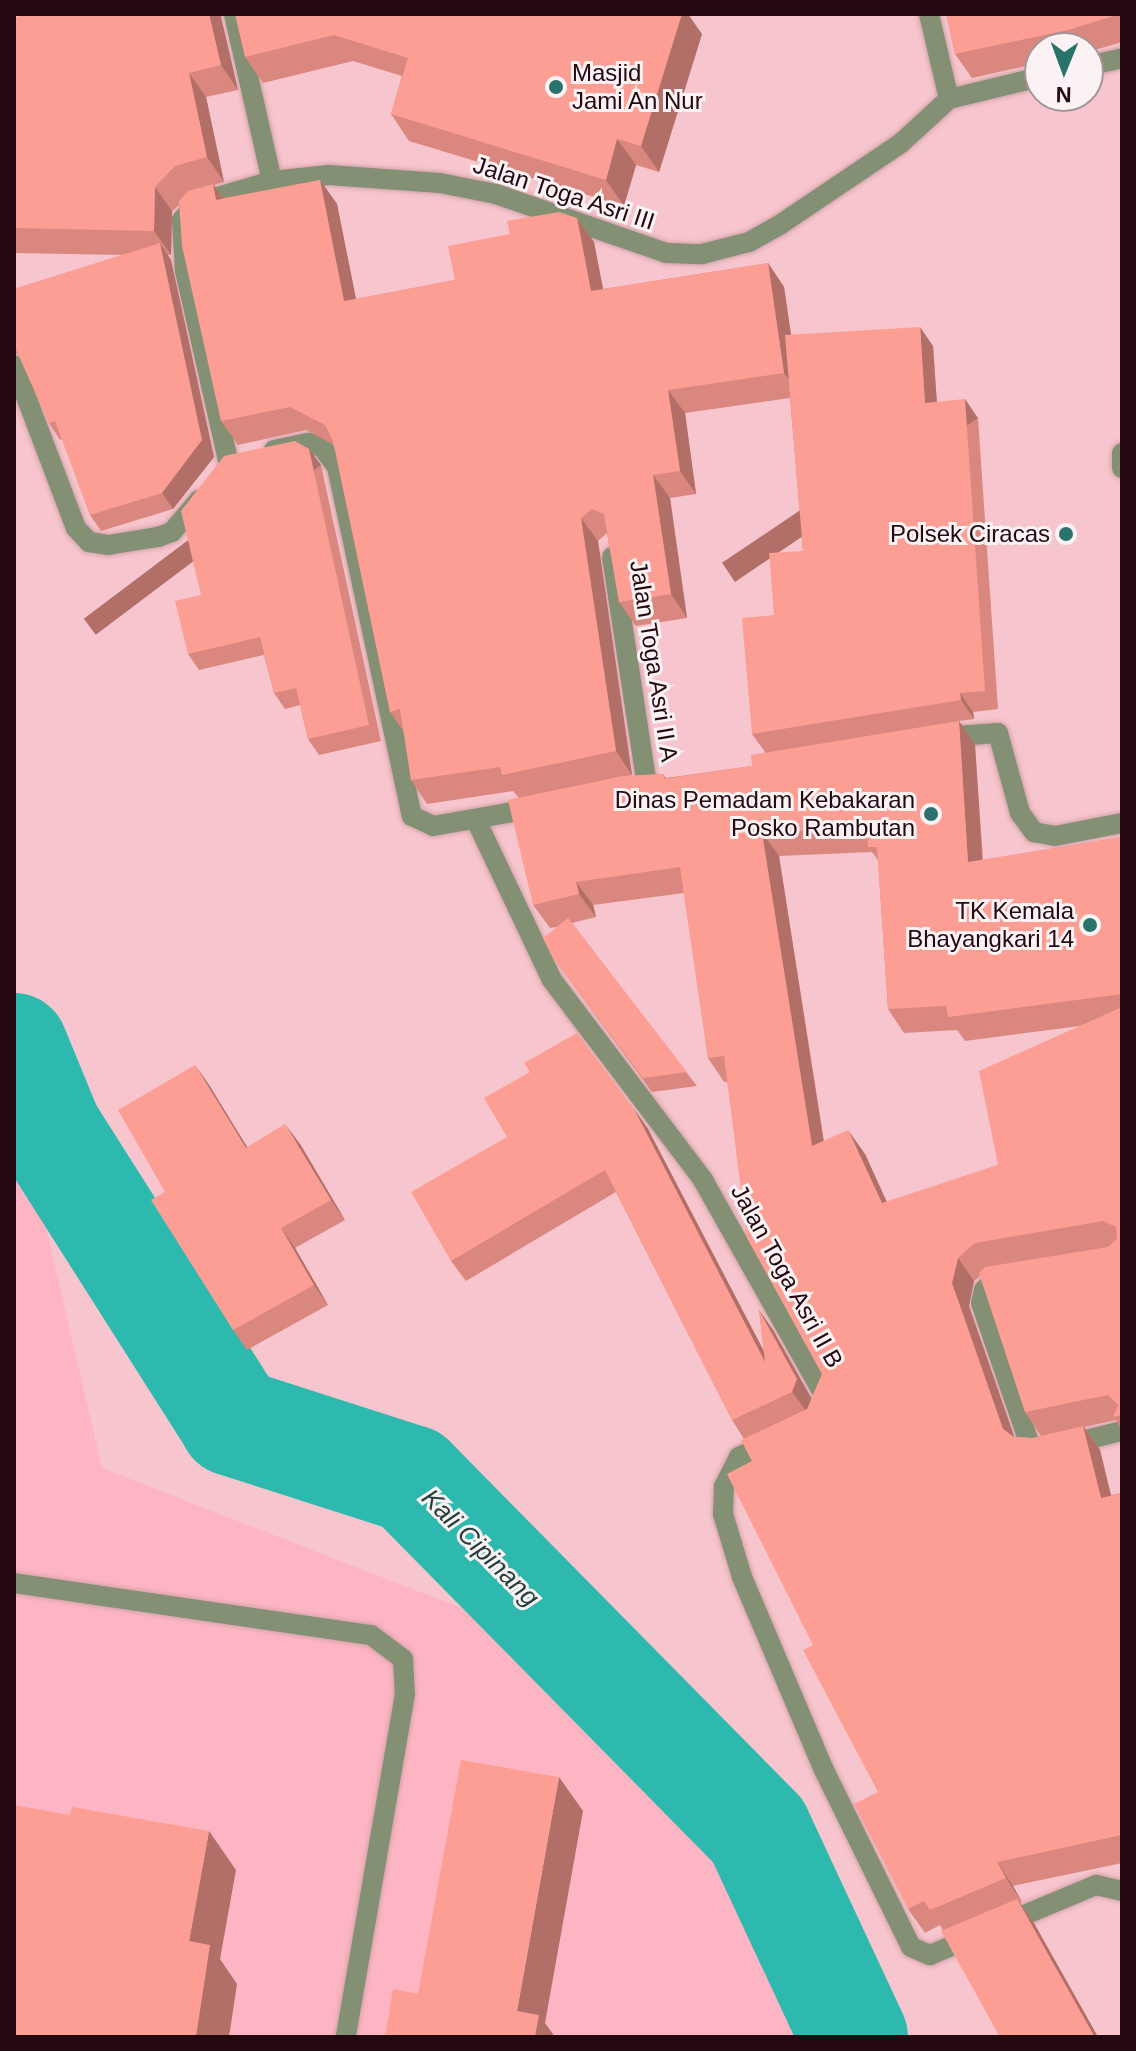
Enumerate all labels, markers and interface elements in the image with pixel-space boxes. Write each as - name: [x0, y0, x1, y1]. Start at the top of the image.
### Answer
- north arrow: [1024, 32, 1104, 112]
- place label: Masjid Jami An Nur: [572, 59, 704, 115]
- marker: Masjid Jami An Nur: [547, 78, 565, 96]
- text: N: [1055, 82, 1072, 107]
- street label: Jalan Toga Asri III: [469, 150, 659, 236]
- place label: Polsek Ciracas: [890, 520, 1050, 548]
- marker: Polsek Ciracas: [1057, 525, 1075, 543]
- street label: Jalan Toga Asri II A: [624, 557, 684, 765]
- place label: Dinas Pemadam Kebakaran Posko Rambutan: [615, 786, 915, 842]
- marker: Dinas Pemadam Kebakaran Posko Rambutan: [922, 805, 940, 823]
- place label: TK Kemala Bhayangkari 14: [907, 897, 1074, 953]
- marker: TK Kemala Bhayangkari 14: [1081, 916, 1099, 934]
- street label: Jalan Toga Asri II B: [724, 1179, 850, 1373]
- water label: Kali Cipinang: [415, 1483, 545, 1613]

